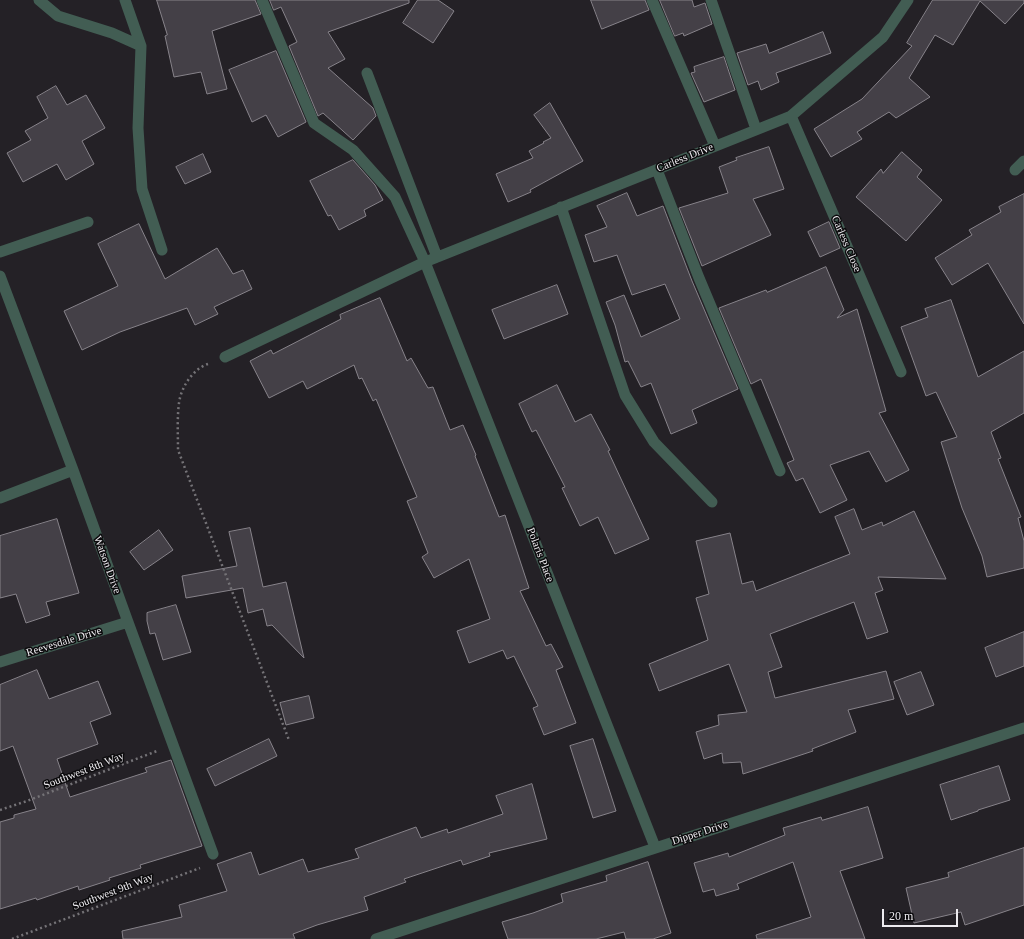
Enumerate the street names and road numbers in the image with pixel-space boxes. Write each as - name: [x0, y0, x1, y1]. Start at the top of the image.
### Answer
- street label: Carless Drive: [655, 141, 715, 175]
- street label: Carless Close: [828, 214, 864, 274]
- street label: Polaris Place: [524, 526, 556, 584]
- street label: Watson Drive: [90, 534, 124, 596]
- street label: Reevesdale Drive: [25, 624, 103, 660]
- street label: Southwest 8th Way: [42, 750, 126, 792]
- street label: Dipper Drive: [670, 818, 730, 848]
- street label: Southwest 9th Way: [71, 871, 155, 913]

